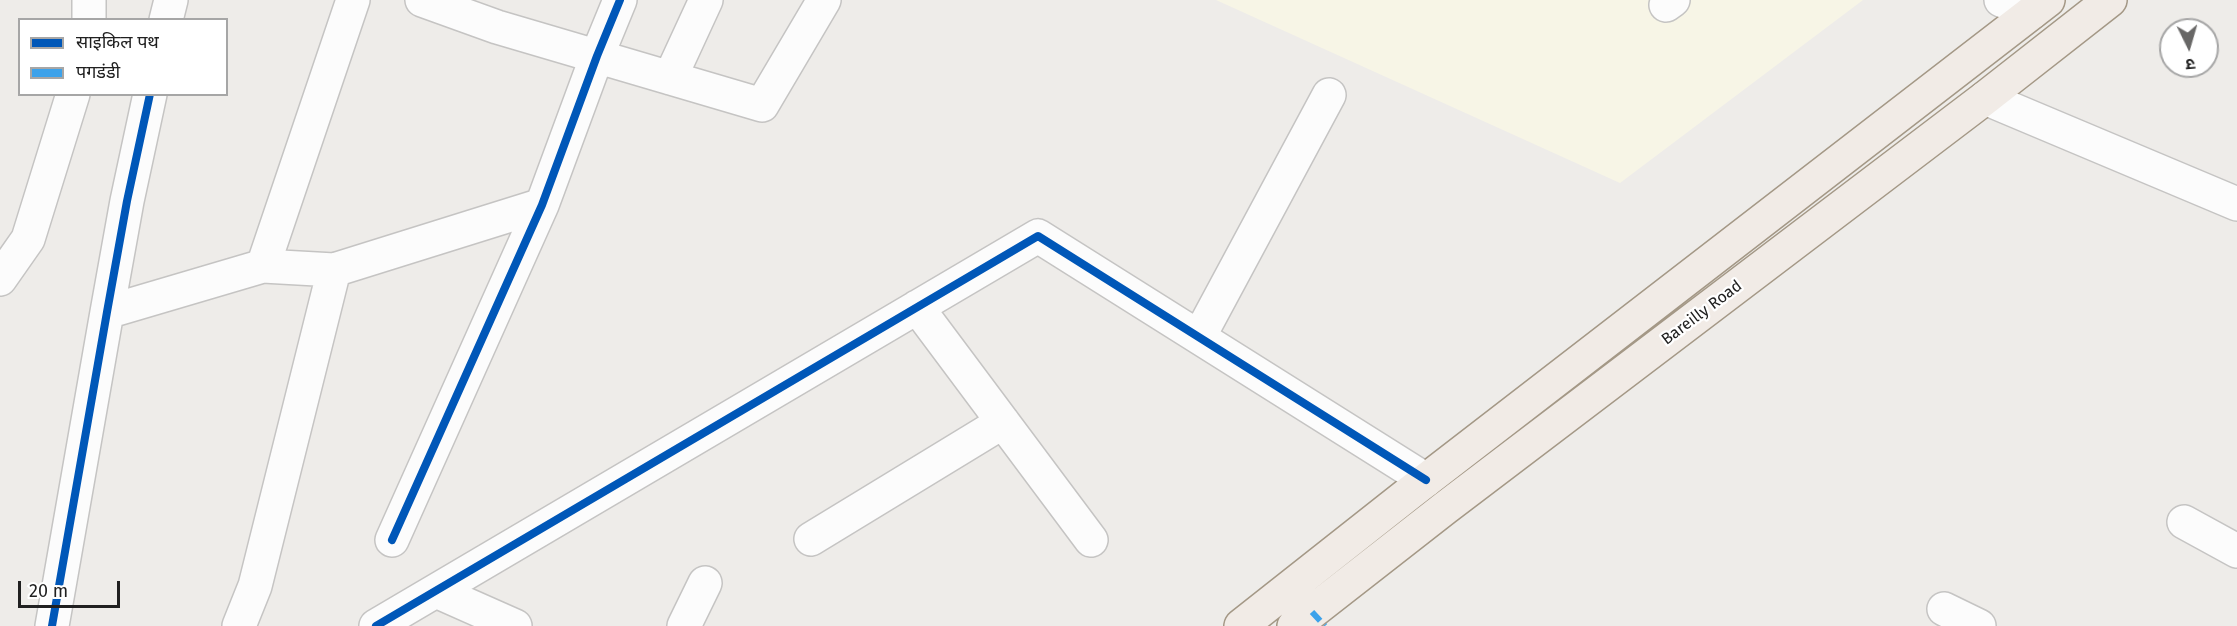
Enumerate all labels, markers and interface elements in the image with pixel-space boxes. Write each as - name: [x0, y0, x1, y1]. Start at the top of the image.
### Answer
- legend: [18, 18, 228, 96]
- north arrow: [2159, 18, 2219, 78]
- text: साइकिल पथ: [76, 31, 159, 53]
- text: उ: [2185, 55, 2196, 74]
- text: पगडंडी: [76, 61, 120, 83]
- street label: Bareilly Road: [1658, 277, 1746, 349]
- scale bar: [21, 569, 123, 607]
- text: 20 m: [29, 580, 68, 602]

